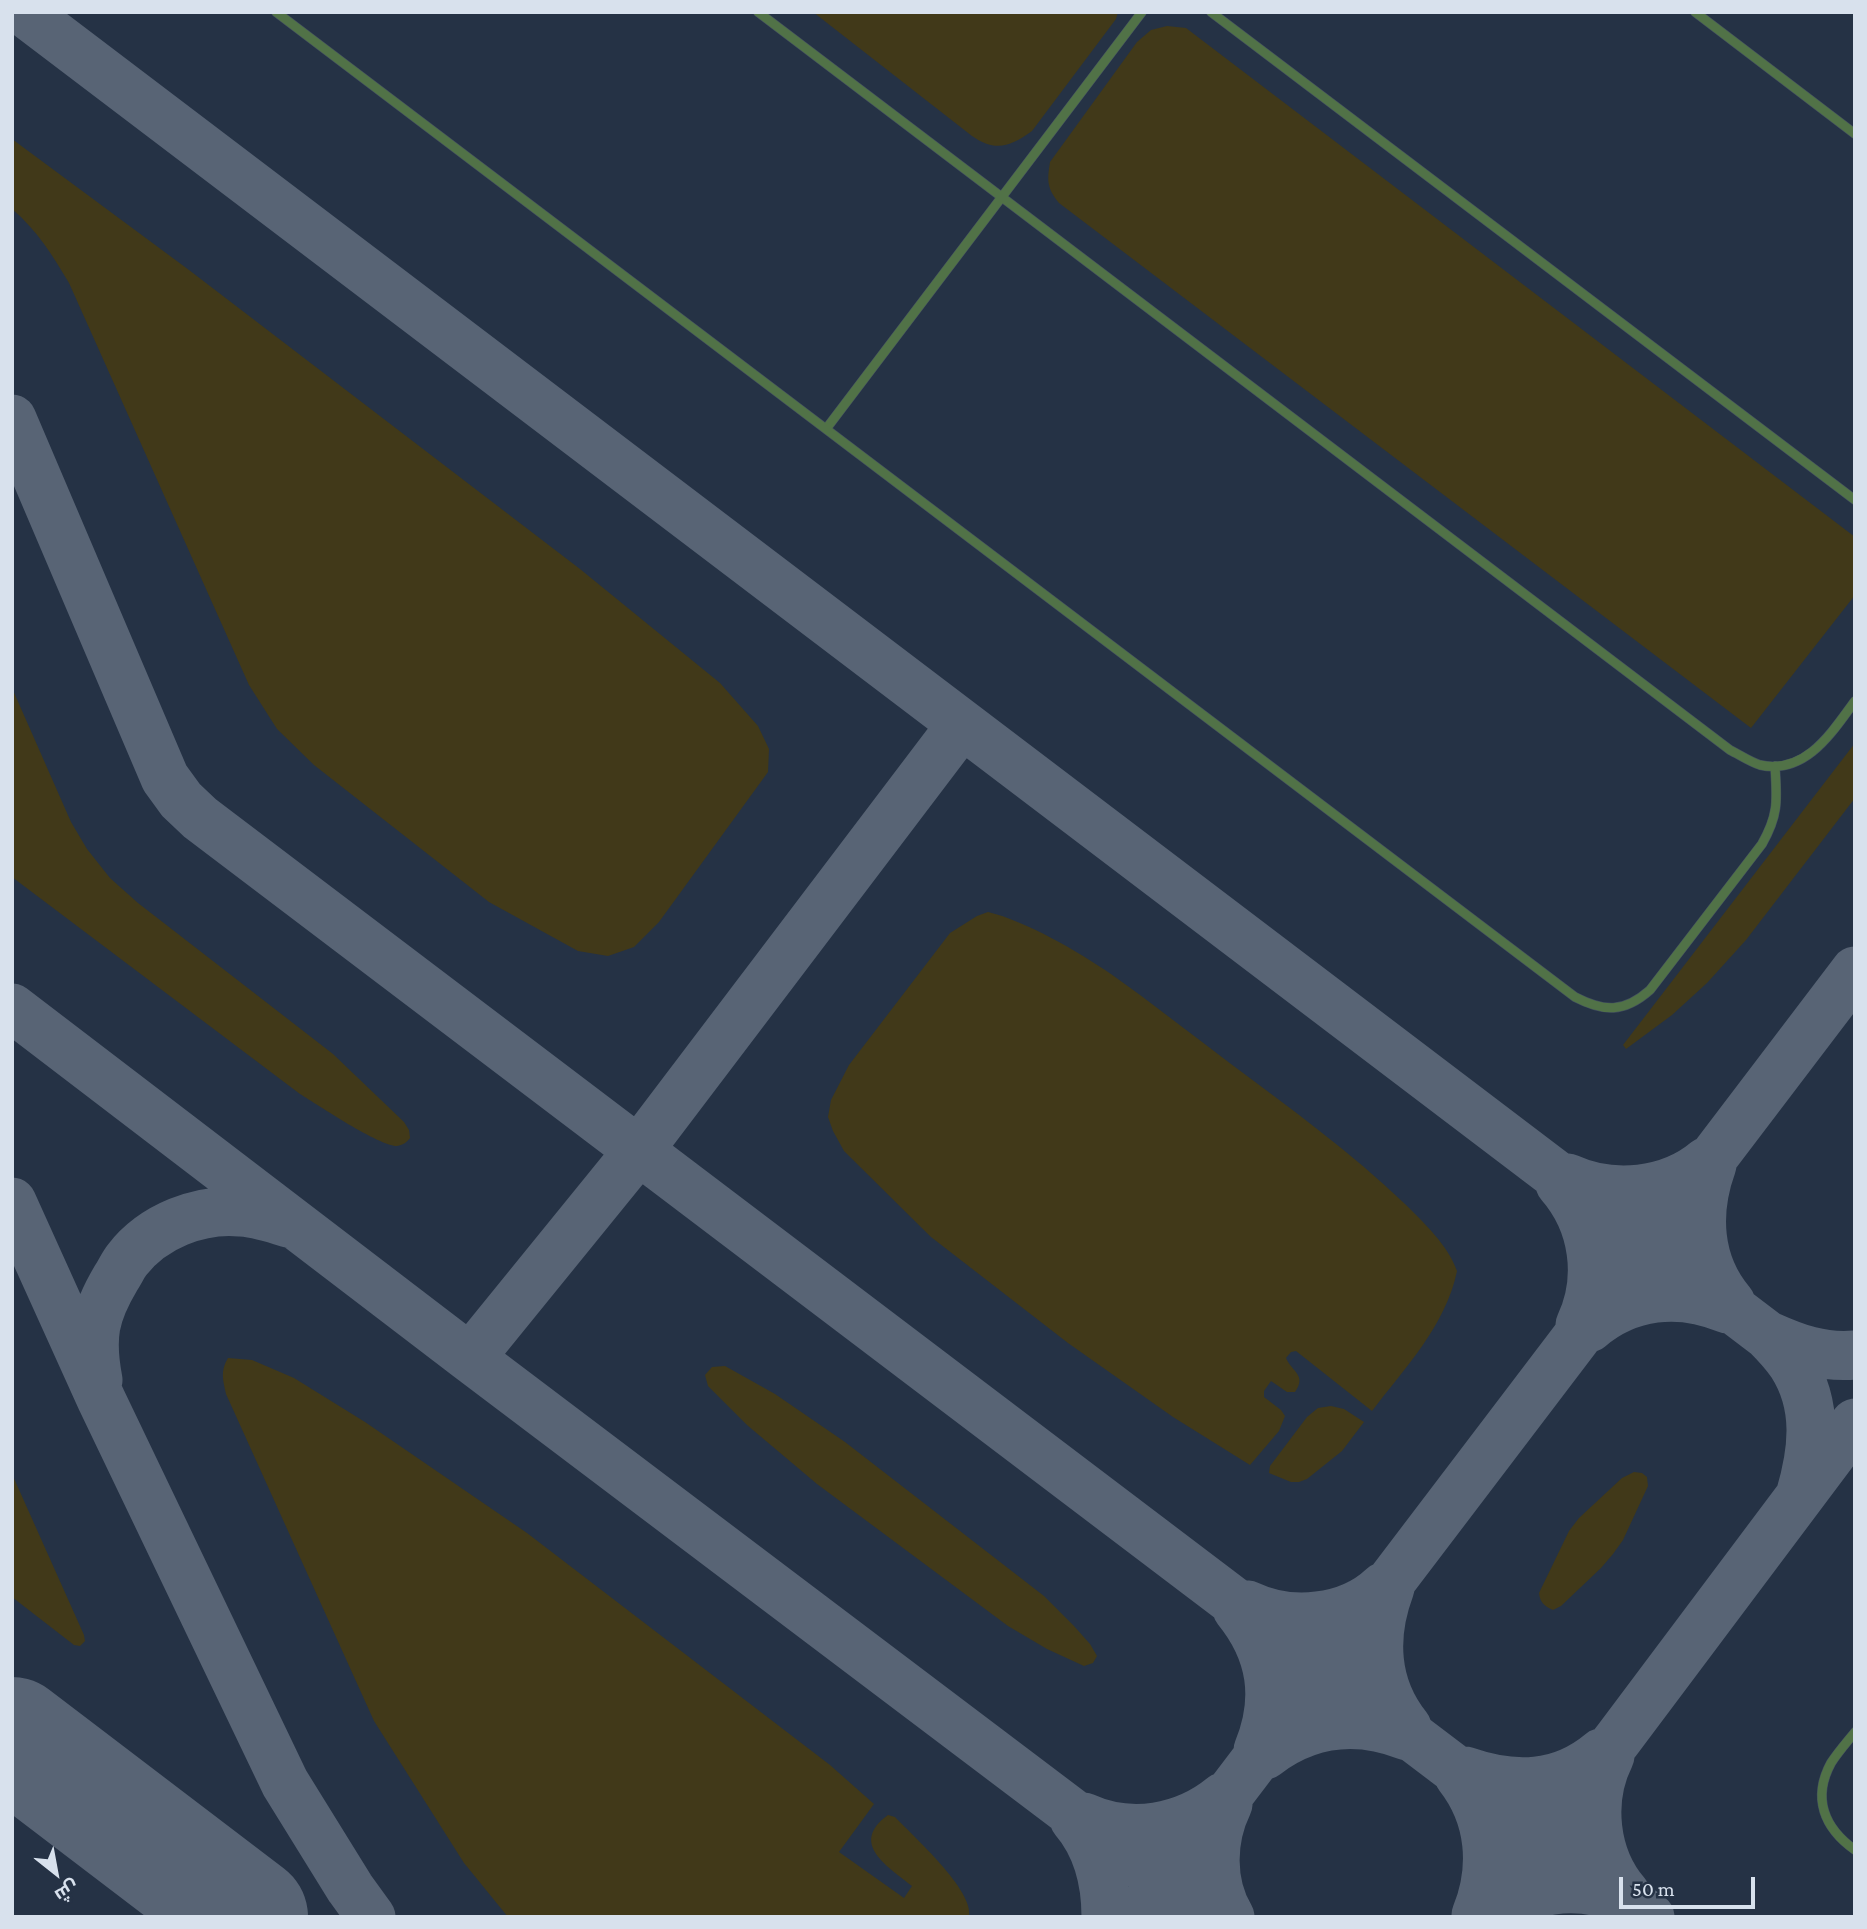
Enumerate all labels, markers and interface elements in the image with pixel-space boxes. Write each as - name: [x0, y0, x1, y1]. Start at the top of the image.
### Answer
- north arrow: [21, 1838, 91, 1908]
- scale bar: [1622, 1862, 1758, 1906]
- text: ش: [51, 1876, 83, 1907]
- text: 50 m: [1632, 1877, 1675, 1901]

